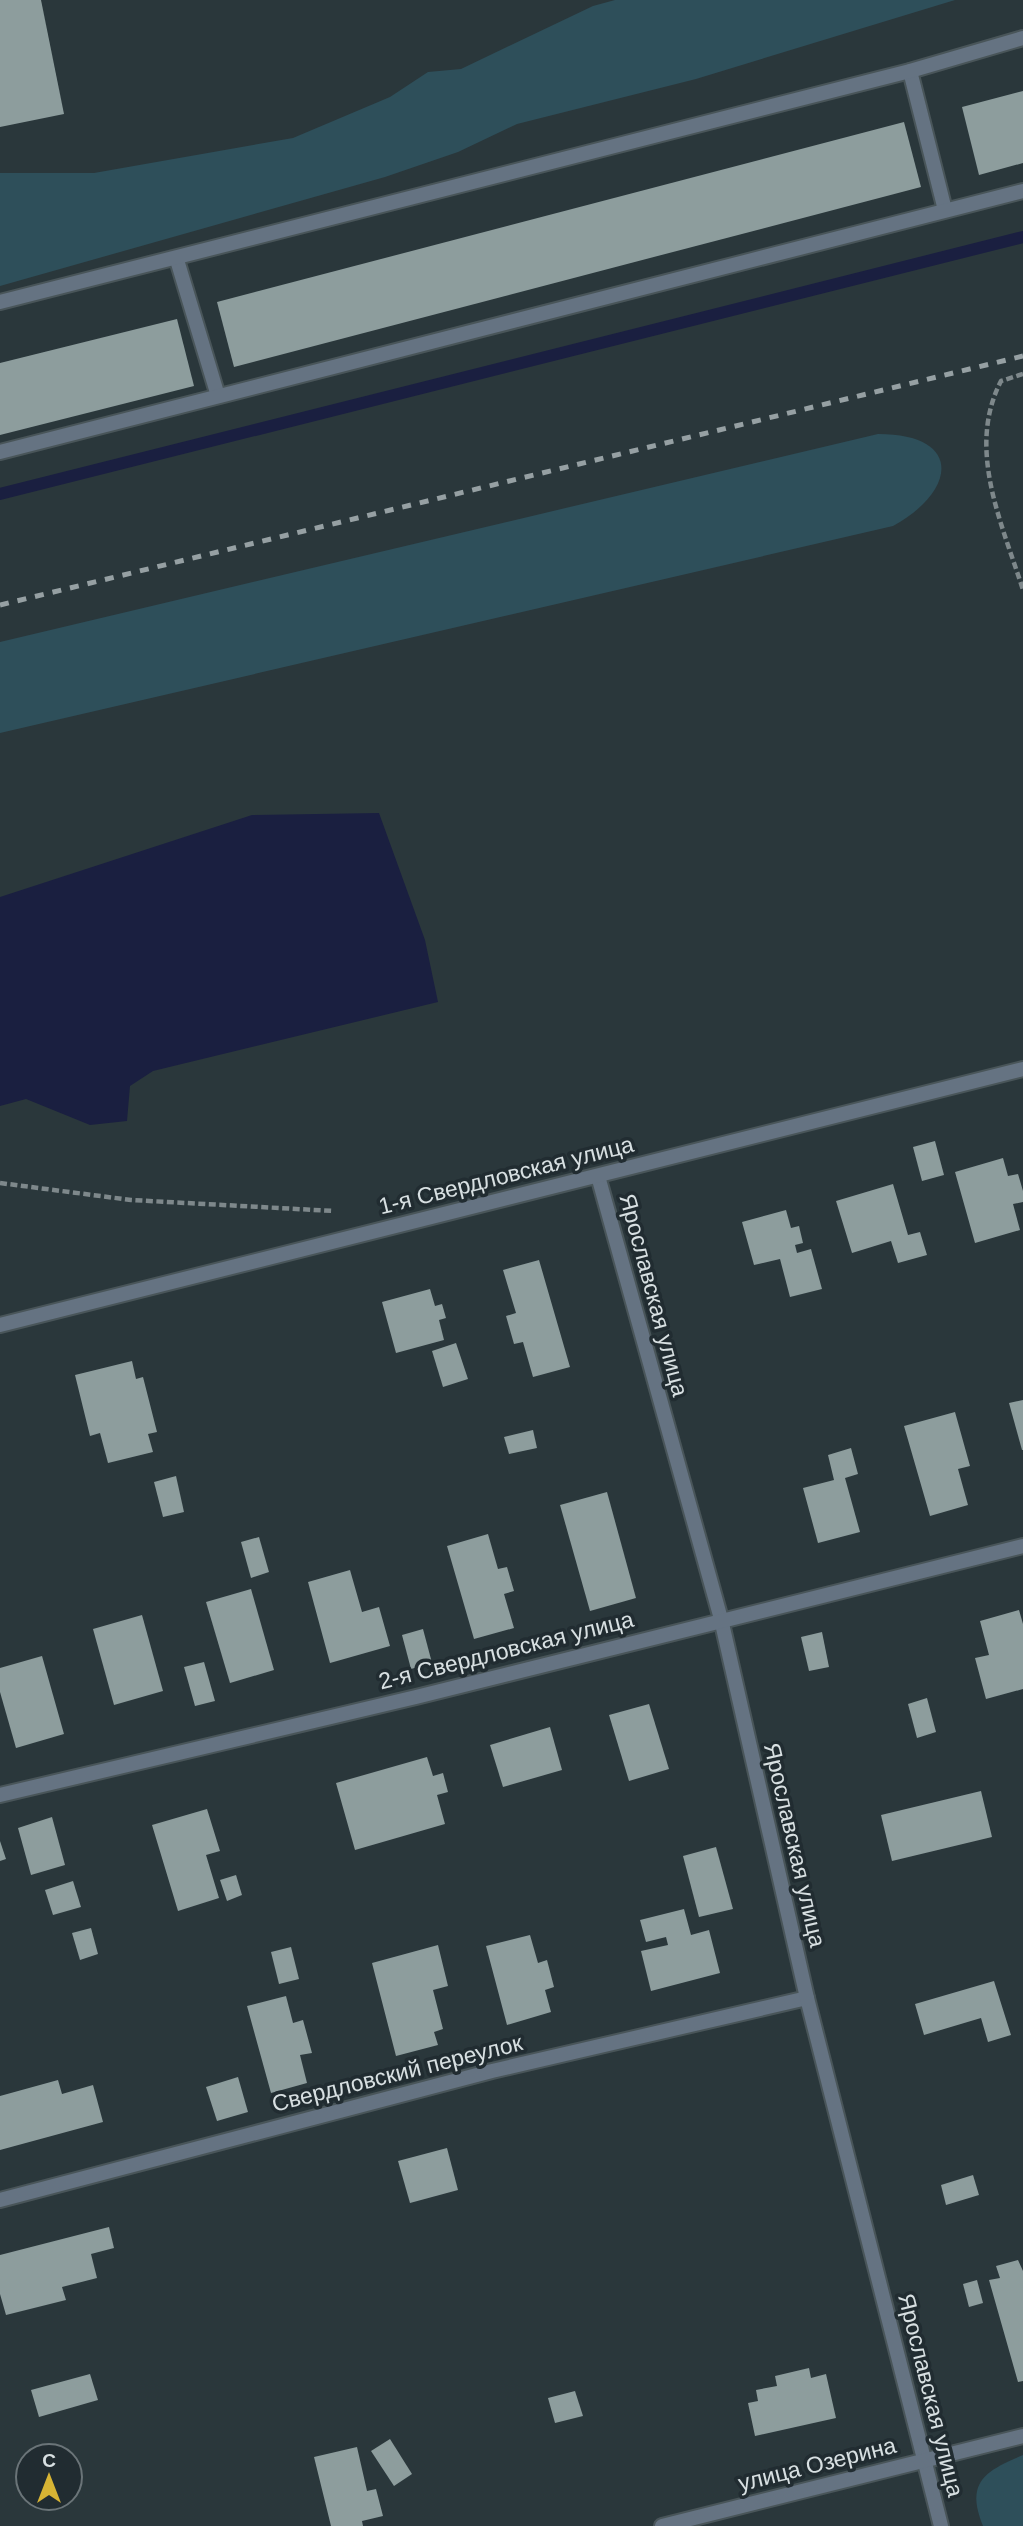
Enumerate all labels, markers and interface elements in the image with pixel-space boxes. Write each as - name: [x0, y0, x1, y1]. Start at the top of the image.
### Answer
- street label: 1-я Свердловская улица: [376, 1131, 636, 1219]
- street label: Ярославская улица: [614, 1191, 694, 1399]
- street label: 2-я Свердловская улица: [376, 1606, 636, 1694]
- street label: Ярославская улица: [759, 1740, 831, 1950]
- street label: Свердловский переулок: [269, 2029, 526, 2117]
- street label: Ярославская улица: [893, 2291, 969, 2500]
- street label: улица Озерина: [735, 2432, 899, 2496]
- north arrow: [14, 2442, 84, 2512]
- text: С: [42, 2450, 56, 2471]

